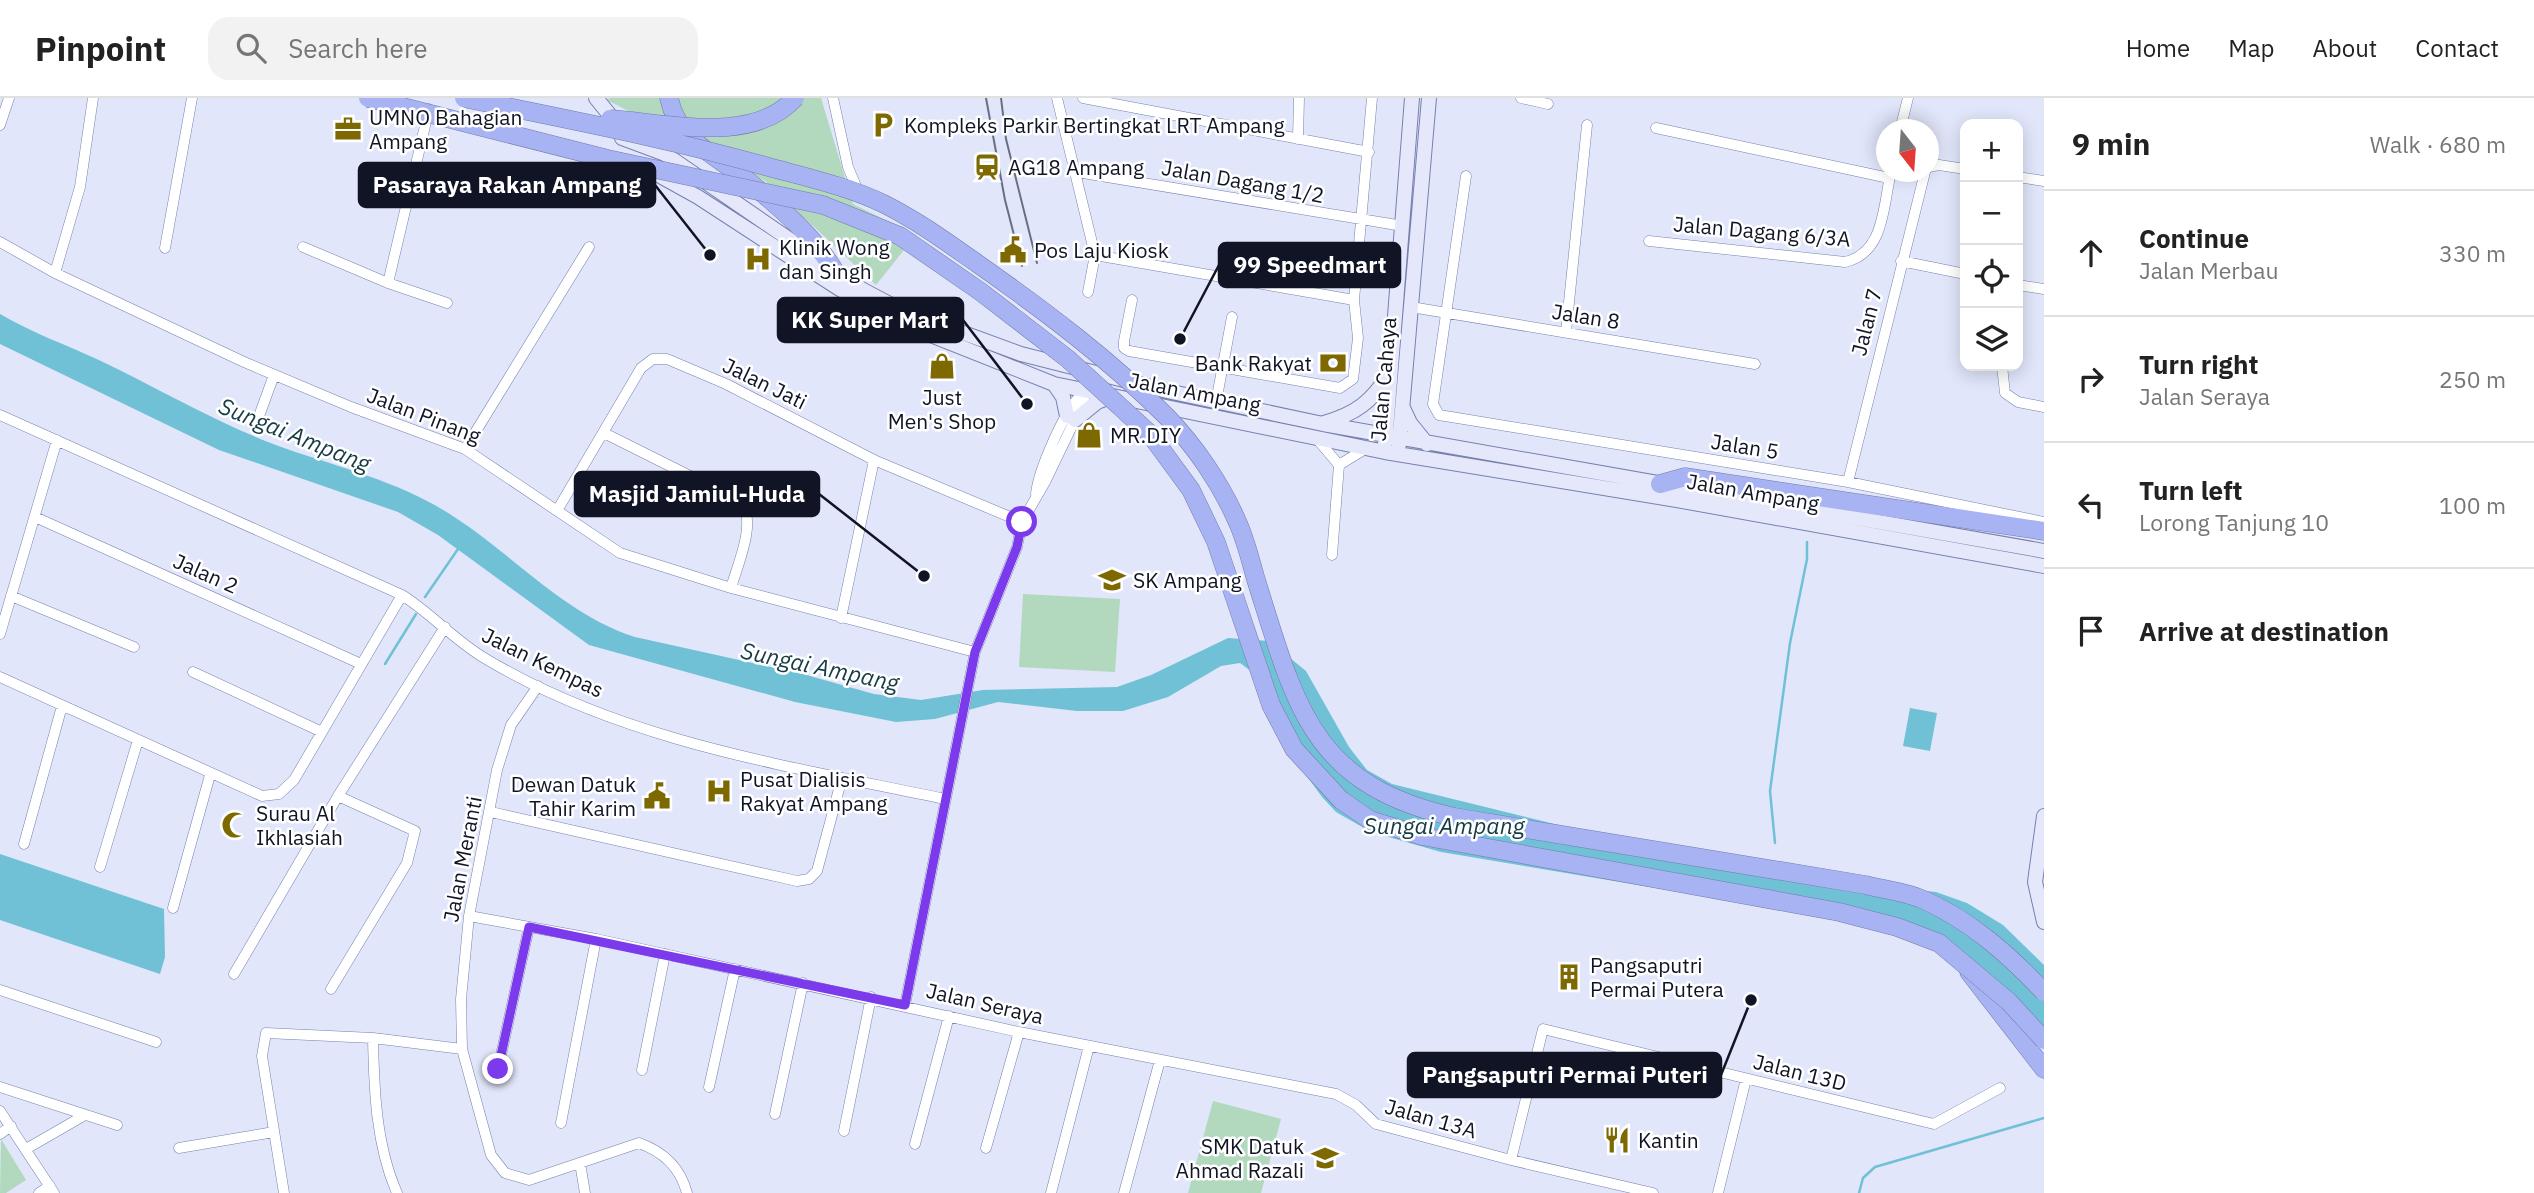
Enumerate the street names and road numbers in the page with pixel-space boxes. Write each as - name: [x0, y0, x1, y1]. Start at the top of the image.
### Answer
- street label: Jalan Dagang 1/2: [1160, 153, 1326, 209]
- street label: Jalan Dagang 6/3A: [1672, 209, 1852, 253]
- street label: Jalan 7: [1844, 285, 1888, 359]
- street label: Jalan 8: [1550, 297, 1622, 335]
- street label: Jalan Cahaya: [1364, 316, 1402, 442]
- street label: Jalan Jati: [718, 351, 812, 415]
- street label: Jalan Ampang: [1127, 365, 1263, 419]
- street label: Jalan Pinang: [363, 380, 485, 450]
- street label: Jalan 5: [1709, 427, 1781, 465]
- street label: Jalan Ampang: [1685, 467, 1821, 517]
- street label: Jalan 2: [169, 546, 243, 600]
- street label: Jalan Kempas: [478, 620, 608, 704]
- street label: Jalan Meranti: [436, 794, 488, 924]
- street label: Jalan Seraya: [924, 976, 1046, 1030]
- street label: Jalan 13D: [1751, 1047, 1849, 1097]
- street label: Jalan 13A: [1382, 1092, 1480, 1144]

